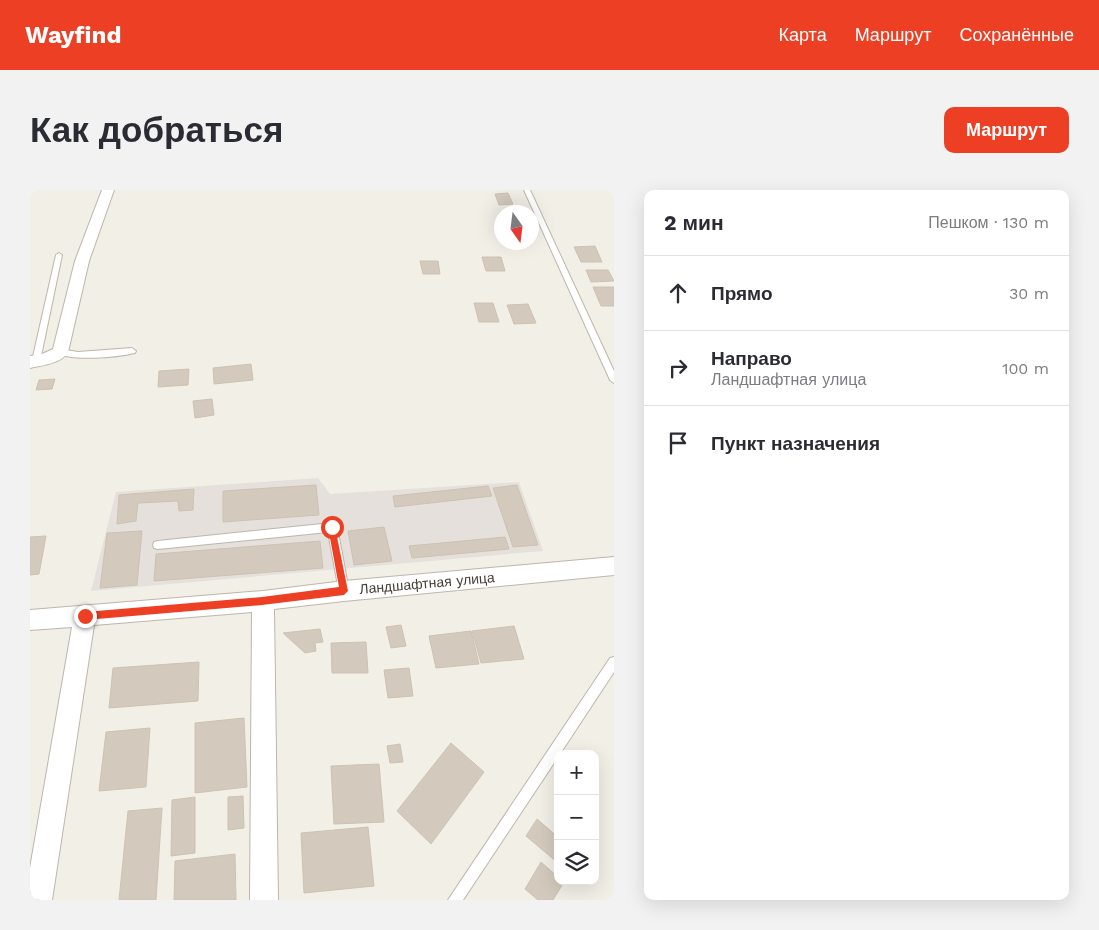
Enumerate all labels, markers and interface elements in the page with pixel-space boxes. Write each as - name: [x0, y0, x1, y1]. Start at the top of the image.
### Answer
- text: Wayfind: [25, 21, 121, 49]
- text: Карта: [779, 24, 827, 45]
- text: Маршрут: [855, 24, 931, 45]
- text: Сохранённые: [959, 24, 1074, 45]
- button: Маршрут: [944, 107, 1069, 153]
- text: Как добраться: [30, 109, 283, 151]
- north arrow: [494, 205, 539, 250]
- text: 2 мин: [664, 210, 724, 235]
- text: Пешком · 130 m: [928, 213, 1049, 232]
- icon: ahead: [664, 279, 692, 307]
- text: Прямо: [711, 282, 773, 305]
- text: 30 m: [1009, 284, 1049, 303]
- text: Направо: [711, 347, 792, 370]
- icon: right: [664, 354, 692, 382]
- text: 100 m: [1002, 359, 1049, 378]
- text: Ландшафтная улица: [711, 370, 866, 389]
- icon: arrive: [664, 429, 692, 457]
- text: Пункт назначения: [711, 432, 880, 455]
- route start: [321, 516, 344, 539]
- street label: Ландшафтная улица: [359, 569, 496, 597]
- route end: [74, 605, 97, 628]
- map controls: [554, 750, 599, 885]
- button: +: [554, 750, 599, 795]
- button: −: [554, 795, 599, 840]
- button: layers: [554, 840, 599, 885]

